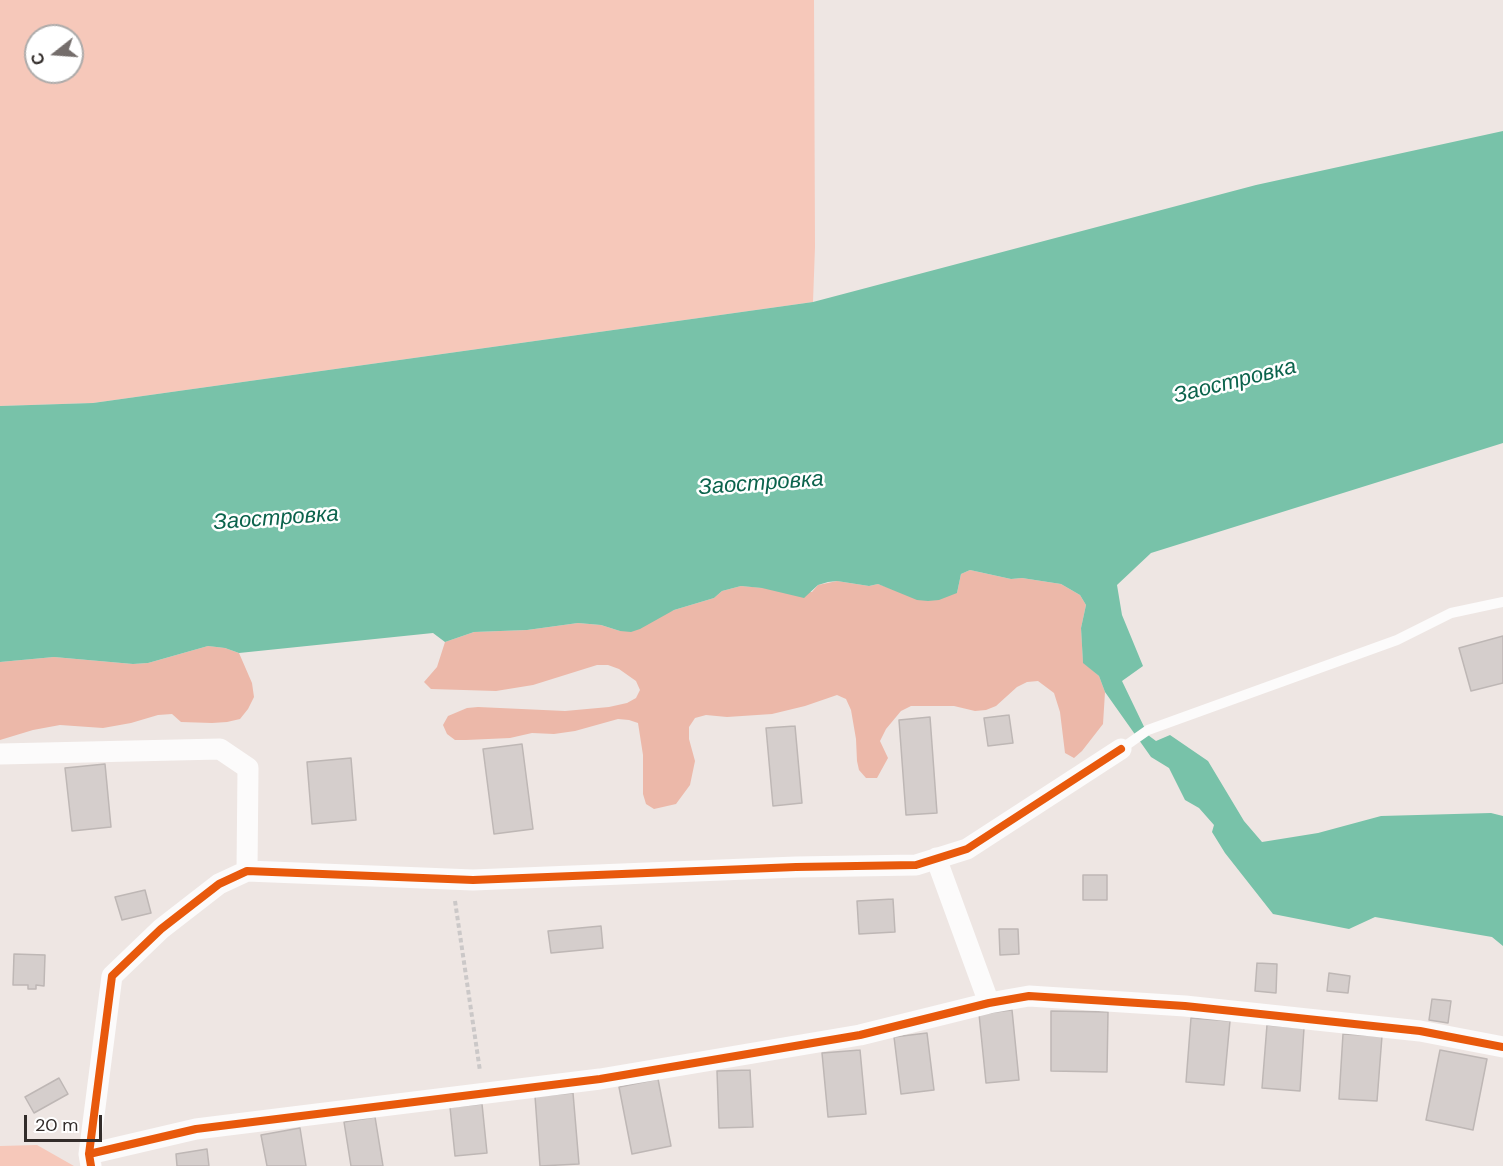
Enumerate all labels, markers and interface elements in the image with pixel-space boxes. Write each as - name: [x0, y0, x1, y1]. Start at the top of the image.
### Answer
- north arrow: [24, 24, 84, 84]
- text: С: [26, 50, 50, 67]
- water label: Заостровка: [1171, 354, 1299, 410]
- water label: Заостровка: [697, 466, 825, 502]
- water label: Заостровка: [212, 501, 340, 537]
- scale bar: [27, 1103, 105, 1141]
- text: 20 m: [35, 1113, 78, 1137]

